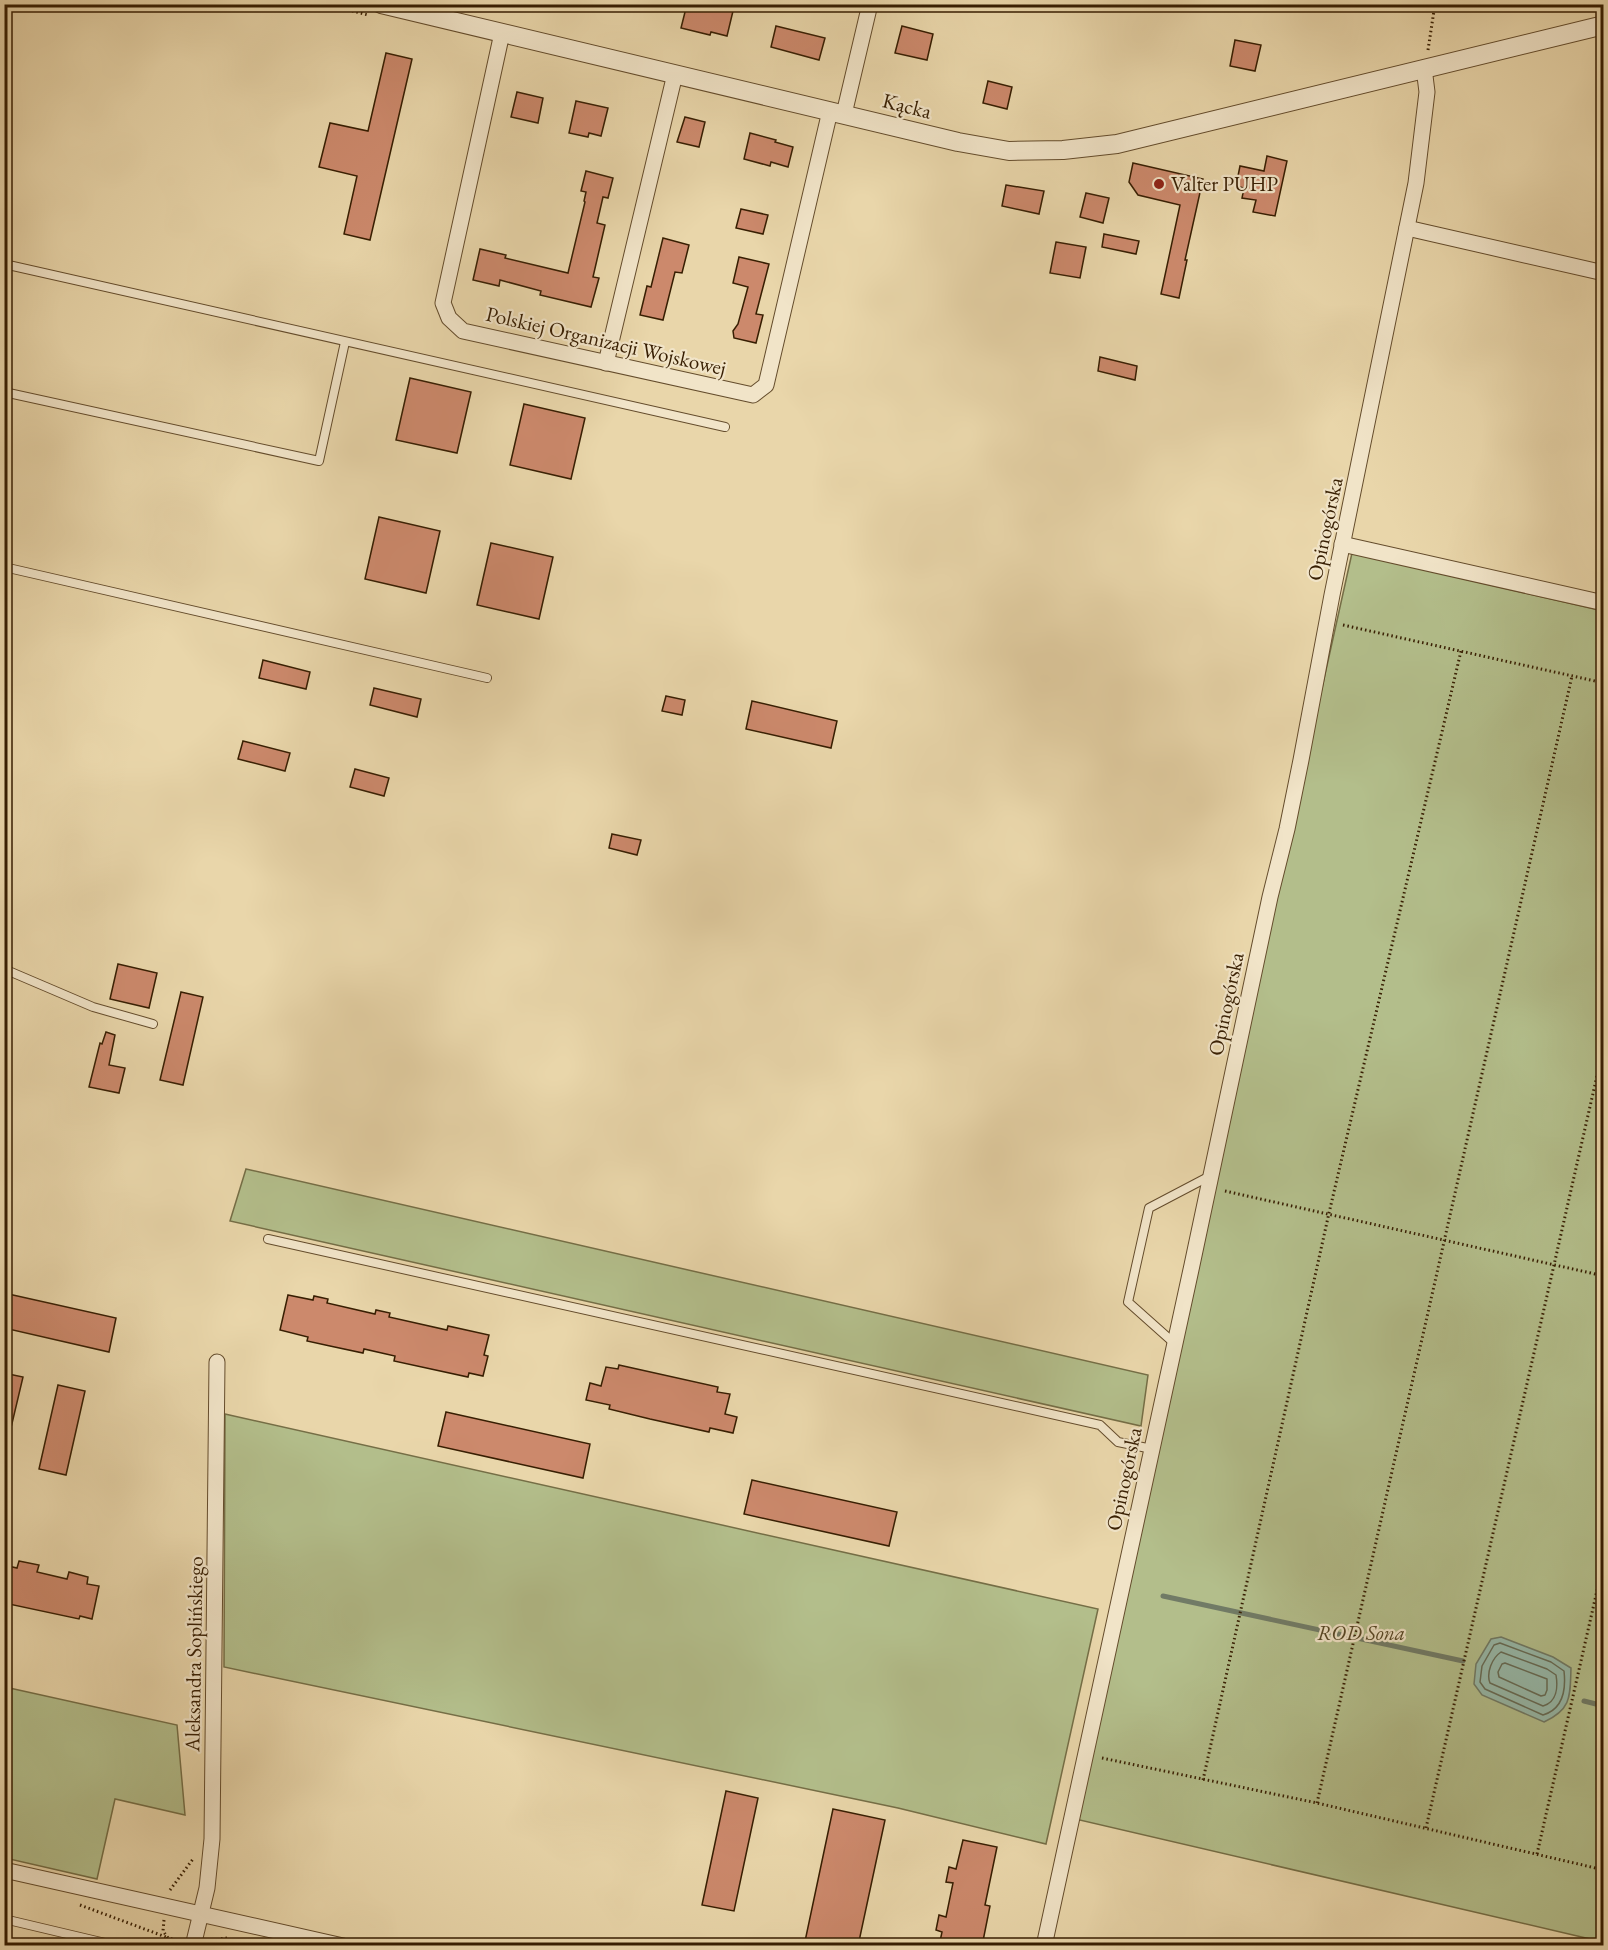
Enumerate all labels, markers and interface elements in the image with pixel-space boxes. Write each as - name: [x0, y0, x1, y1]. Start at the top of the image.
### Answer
- street label: Kącka: [880, 86, 935, 125]
- place label: Valter PUHP: [1171, 170, 1279, 197]
- marker: Valter PUHP: [1152, 177, 1166, 191]
- street label: Polskiej Organizacji Wojskowej: [483, 300, 729, 381]
- street label: Opinogórska: [1300, 474, 1349, 583]
- street label: Opinogórska: [1201, 949, 1250, 1058]
- street label: Opinogórska: [1099, 1424, 1148, 1533]
- street label: Aleksandra Soplińskiego: [178, 1556, 209, 1753]
- park label: ROD Sona: [1317, 1619, 1405, 1646]

